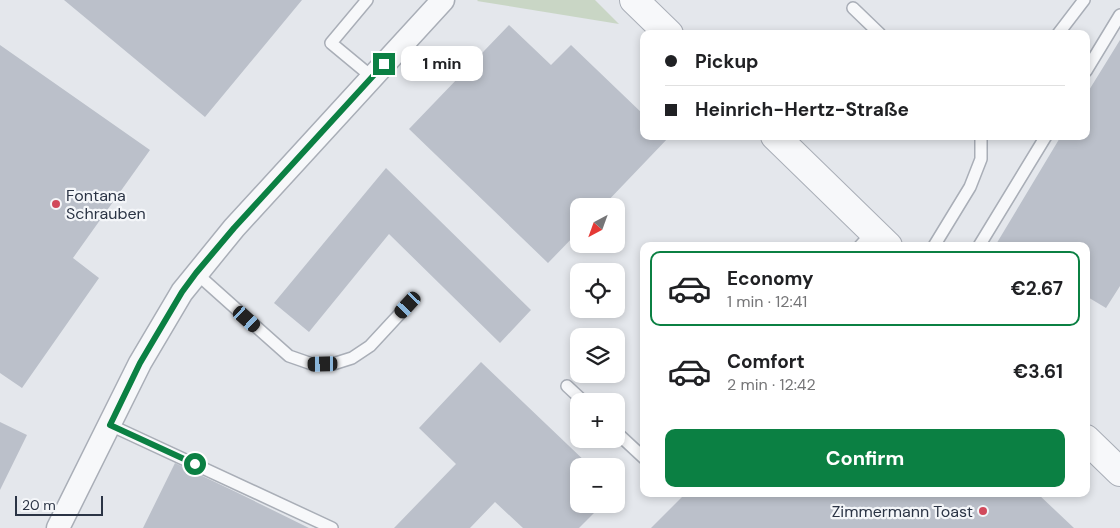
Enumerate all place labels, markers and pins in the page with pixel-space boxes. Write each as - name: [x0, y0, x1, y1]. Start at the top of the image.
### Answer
- place label: Fontana Schrauben: [66, 185, 146, 224]
- marker: Fontana Schrauben: [50, 198, 62, 210]
- place label: Zimmermann Toast: [832, 501, 973, 522]
- marker: Zimmermann Toast: [977, 505, 989, 517]

